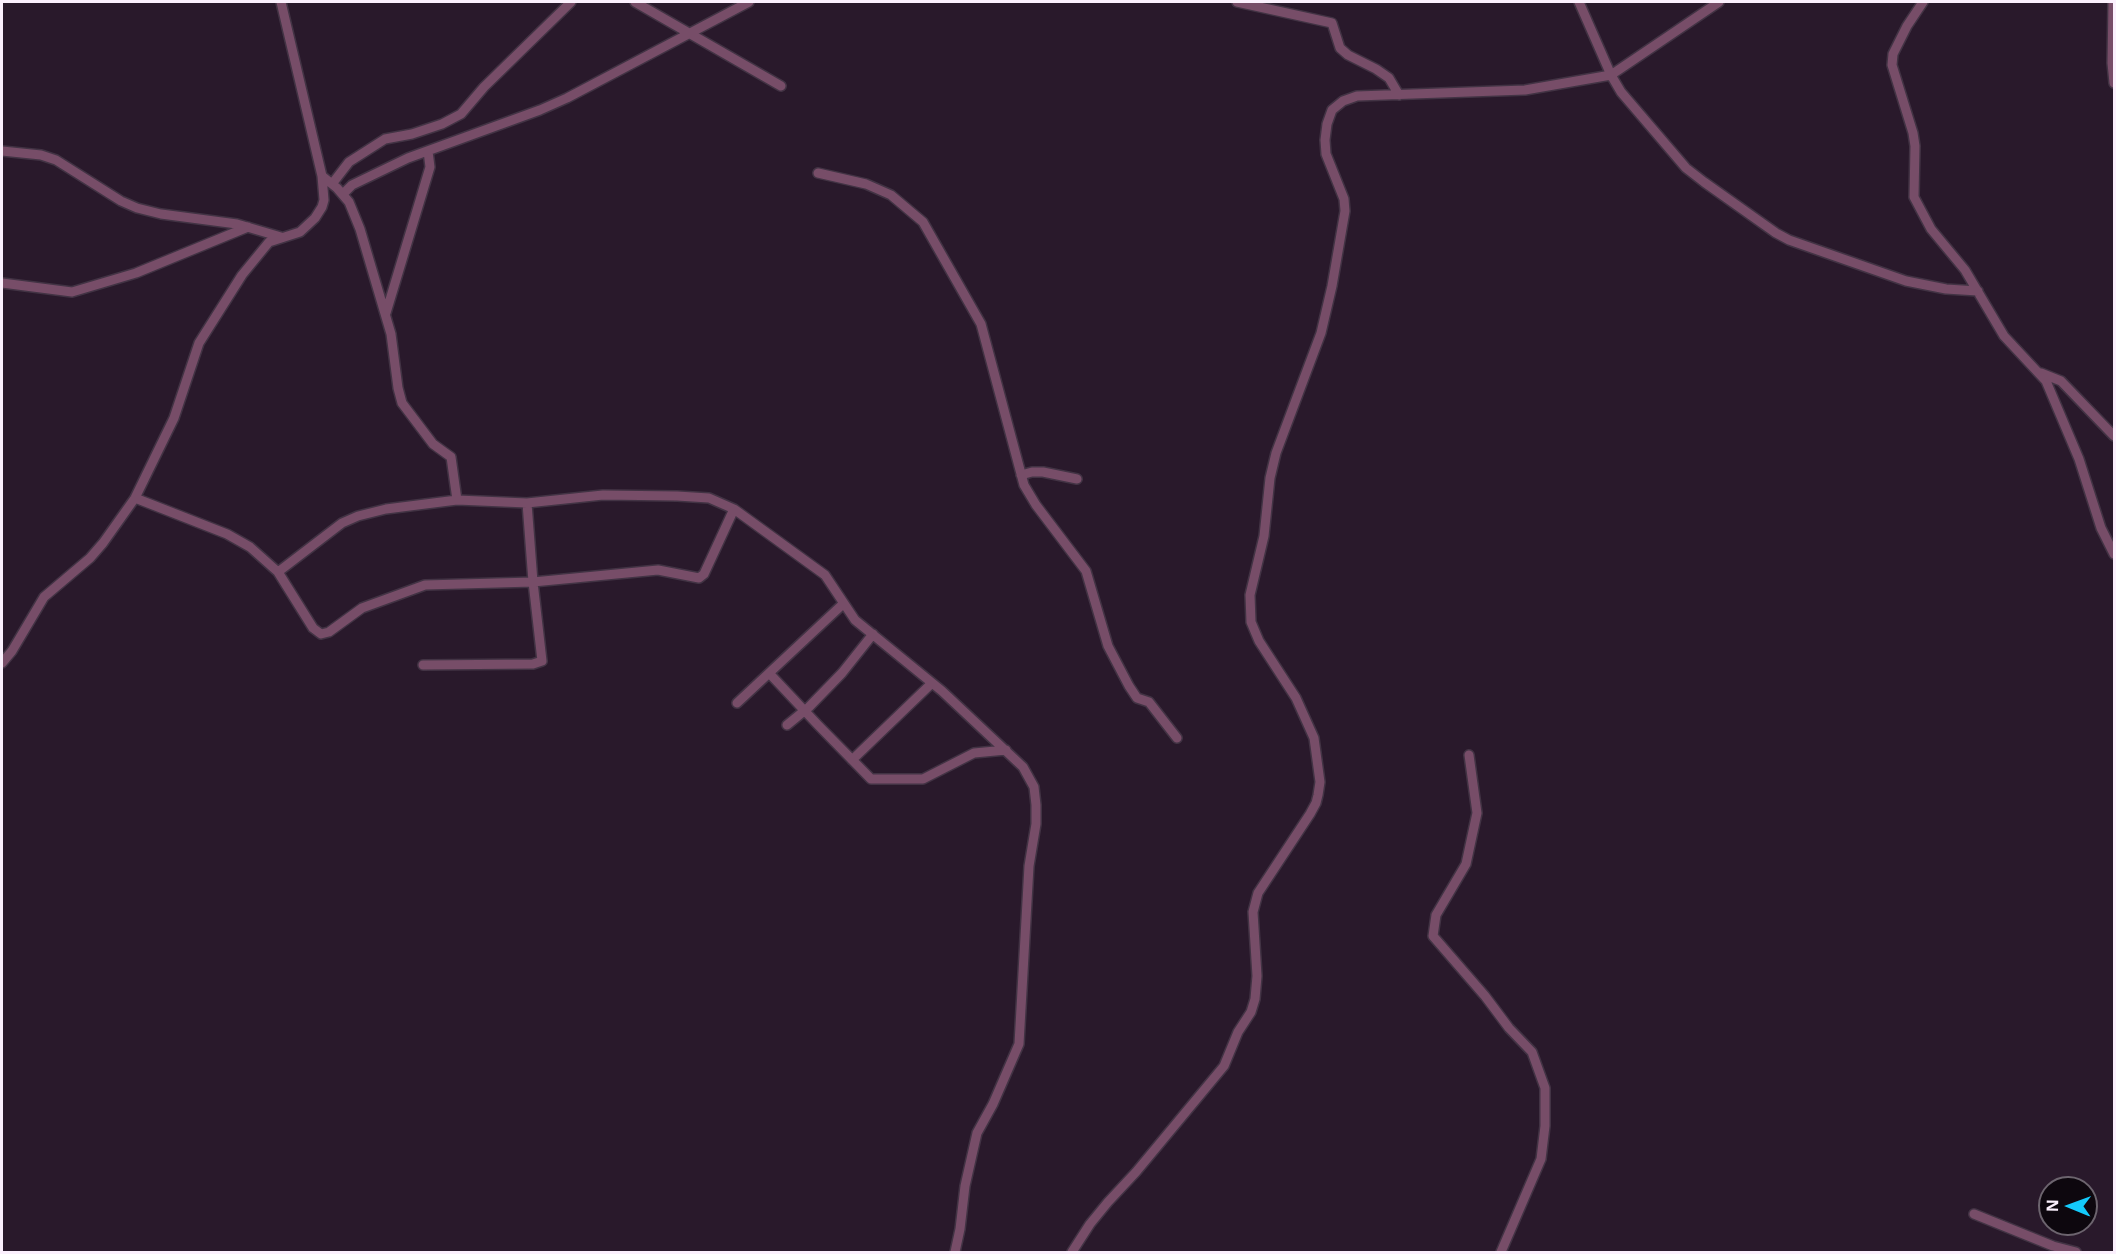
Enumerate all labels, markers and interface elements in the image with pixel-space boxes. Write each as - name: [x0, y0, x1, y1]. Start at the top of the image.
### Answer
- north arrow: [2038, 1176, 2098, 1236]
- text: N: [2041, 1199, 2063, 1212]

